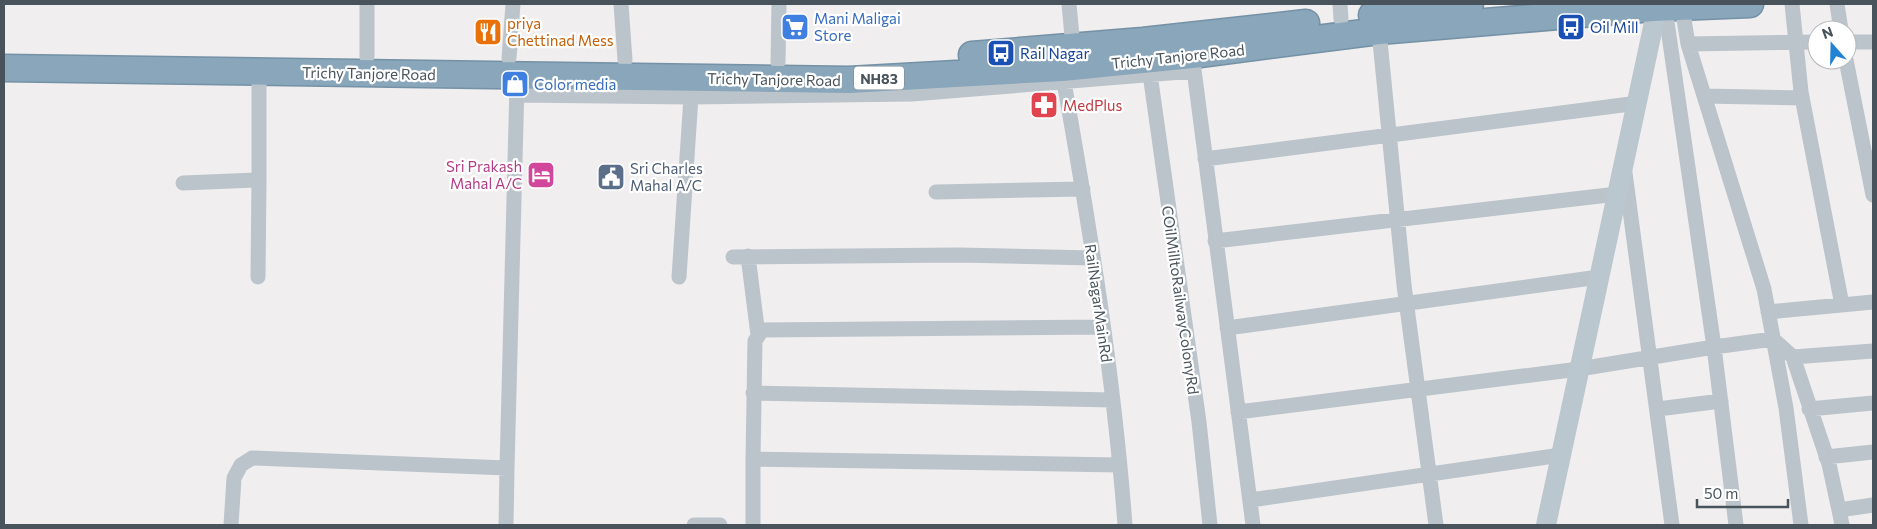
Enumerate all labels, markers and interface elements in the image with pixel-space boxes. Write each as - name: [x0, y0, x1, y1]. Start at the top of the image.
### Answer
- place label: Mani Maligai Store: [814, 9, 901, 44]
- supermarket icon: Mani Maligai Store: [780, 12, 810, 42]
- bus stop icon: Oil Mill: [1556, 12, 1586, 42]
- place label: priya Chettinad Mess: [507, 14, 614, 49]
- restaurant icon: priya Chettinad Mess: [473, 17, 503, 47]
- place label: Oil Mill: [1590, 18, 1639, 36]
- north arrow: [1807, 20, 1857, 70]
- text: N: [1820, 23, 1835, 42]
- bus stop icon: Rail Nagar: [986, 38, 1016, 68]
- street label: Trichy Tanjore Road: [1111, 40, 1245, 72]
- place label: Rail Nagar: [1020, 44, 1089, 62]
- street label: Trichy Tanjore Road: [302, 63, 436, 83]
- road number: NH83: [854, 66, 904, 90]
- shop icon: Color media: [500, 69, 530, 99]
- street label: Trichy Tanjore Road: [707, 69, 841, 89]
- place label: Color media: [534, 75, 616, 93]
- pharmacy icon: MedPlus: [1029, 90, 1059, 120]
- place label: MedPlus: [1063, 96, 1122, 114]
- place label: Sri Prakash Mahal A/C: [446, 157, 522, 192]
- place label: Sri Charles Mahal A/C: [630, 159, 703, 194]
- hotel icon: Sri Prakash Mahal A/C: [526, 160, 556, 190]
- public building icon: Sri Charles Mahal A/C: [596, 162, 626, 192]
- street label: COilMilltoRailwayColonyRd: [1159, 205, 1203, 395]
- street label: RailNagarMainRd: [1082, 243, 1116, 363]
- scale bar: [1697, 476, 1788, 508]
- text: 50 m: [1704, 484, 1738, 502]

